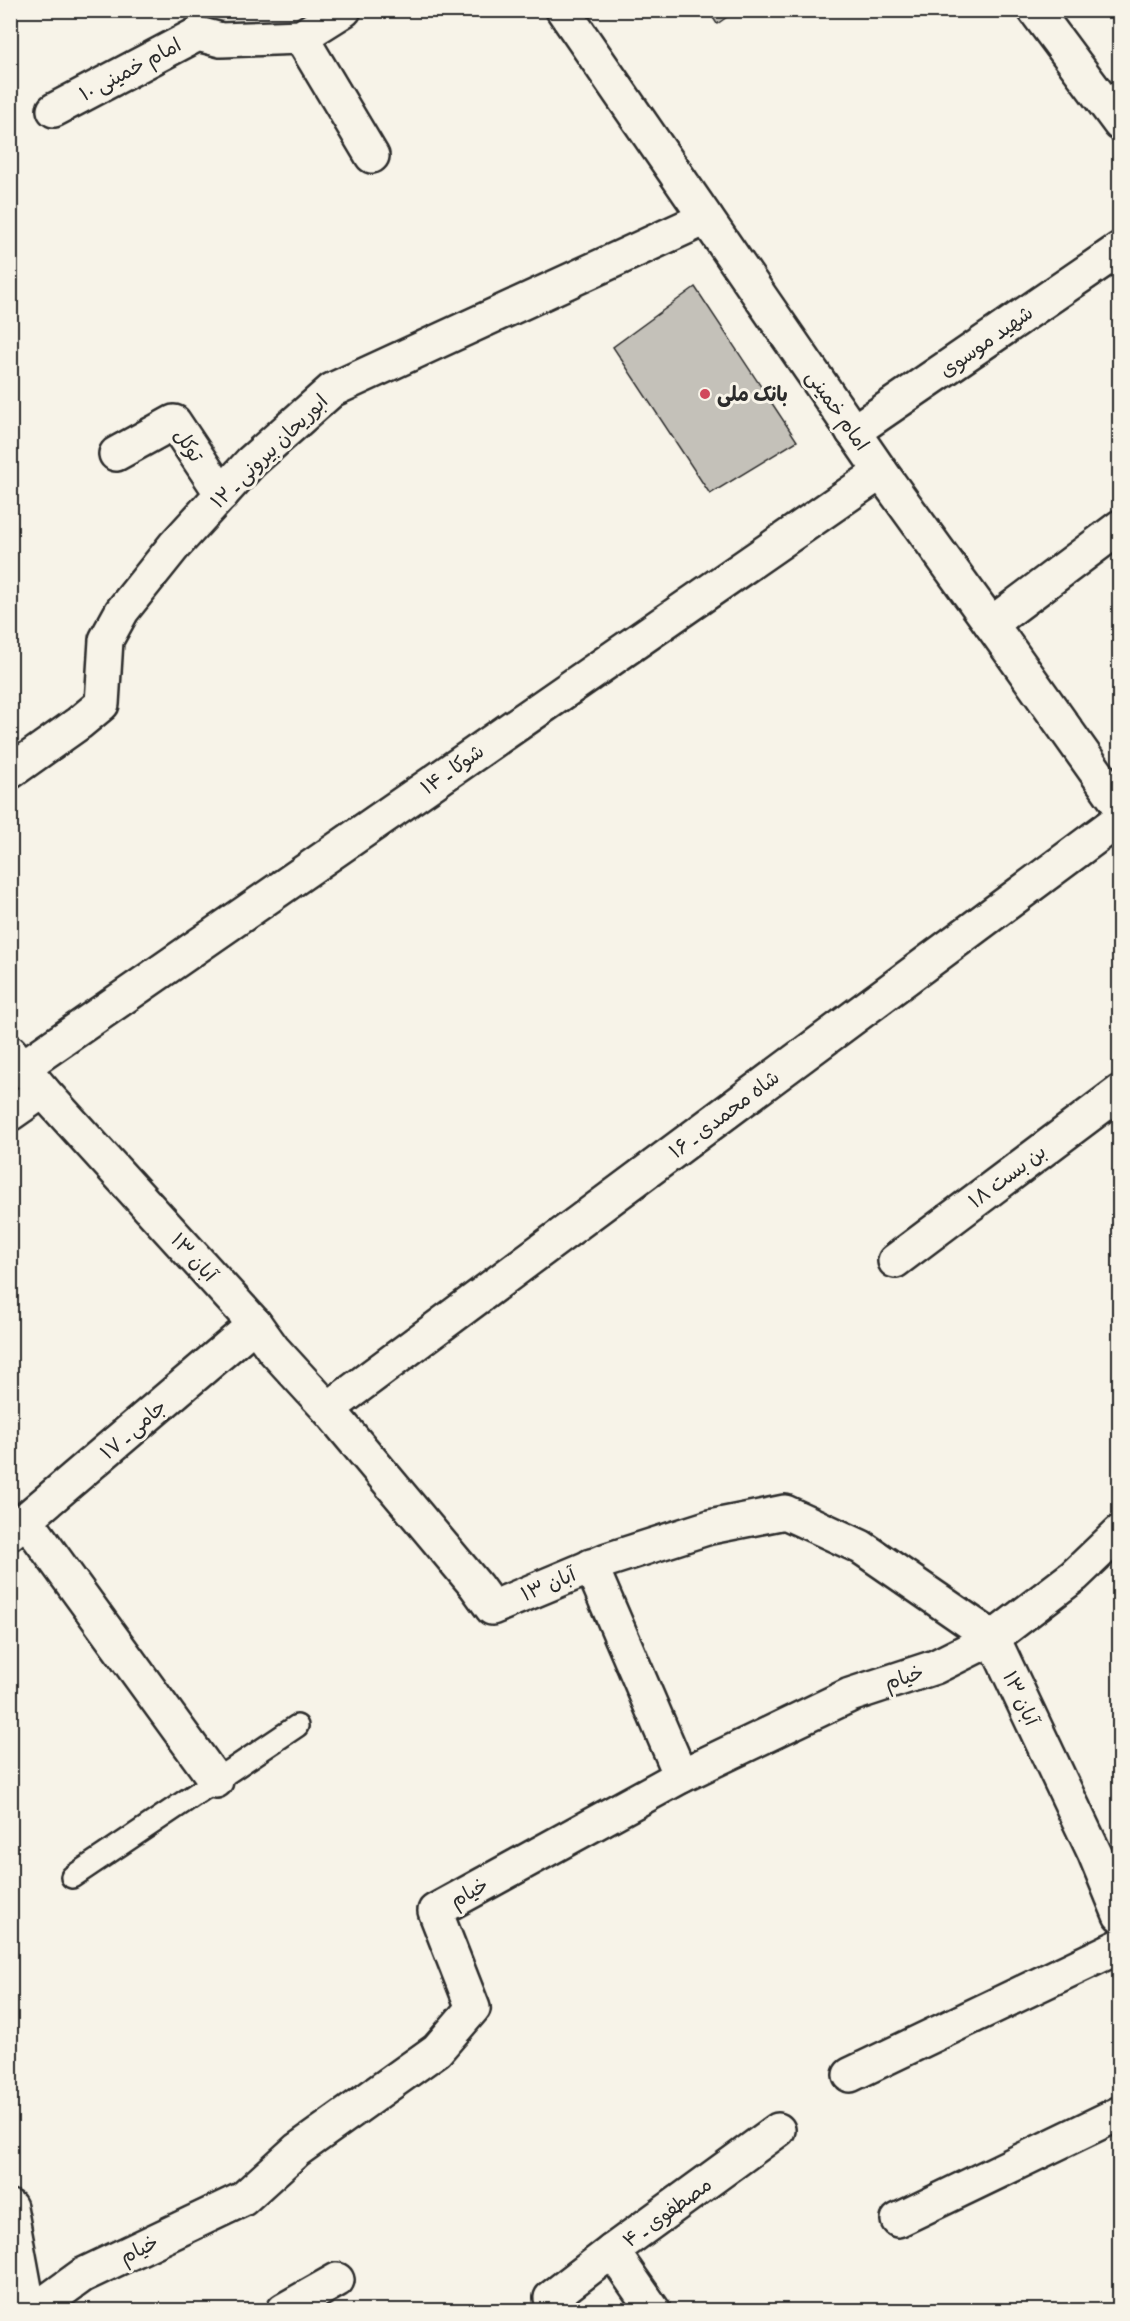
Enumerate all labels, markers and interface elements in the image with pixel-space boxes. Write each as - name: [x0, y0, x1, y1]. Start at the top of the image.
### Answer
- street label: امام خمینی ۱۰: [76, 33, 187, 110]
- street label: شهید موسوی: [935, 301, 1040, 386]
- street label: امام خمینی: [797, 365, 874, 458]
- place label: بانک ملی: [717, 383, 788, 411]
- marker: بانک ملی: [698, 387, 712, 401]
- street label: ابوریحان بیرونی ـ ۱۲: [206, 390, 336, 517]
- street label: توکل: [165, 424, 208, 469]
- street label: شوکا ـ ۱۴: [416, 739, 491, 803]
- street label: شاه محمدی ـ ۱۶: [665, 1065, 787, 1167]
- street label: بن بست ۱۸: [964, 1140, 1053, 1217]
- street label: ۱۳ آبان: [162, 1228, 222, 1290]
- street label: جامی ـ ۱۷: [96, 1395, 174, 1468]
- street label: ۱۳ آبان: [517, 1562, 582, 1611]
- street label: خیام: [882, 1660, 928, 1699]
- street label: ۱۳ آبان: [994, 1667, 1044, 1732]
- street label: خیام: [446, 1873, 495, 1916]
- street label: مصطفوی ـ ۴: [618, 2173, 719, 2256]
- street label: خیام: [116, 2230, 164, 2273]

